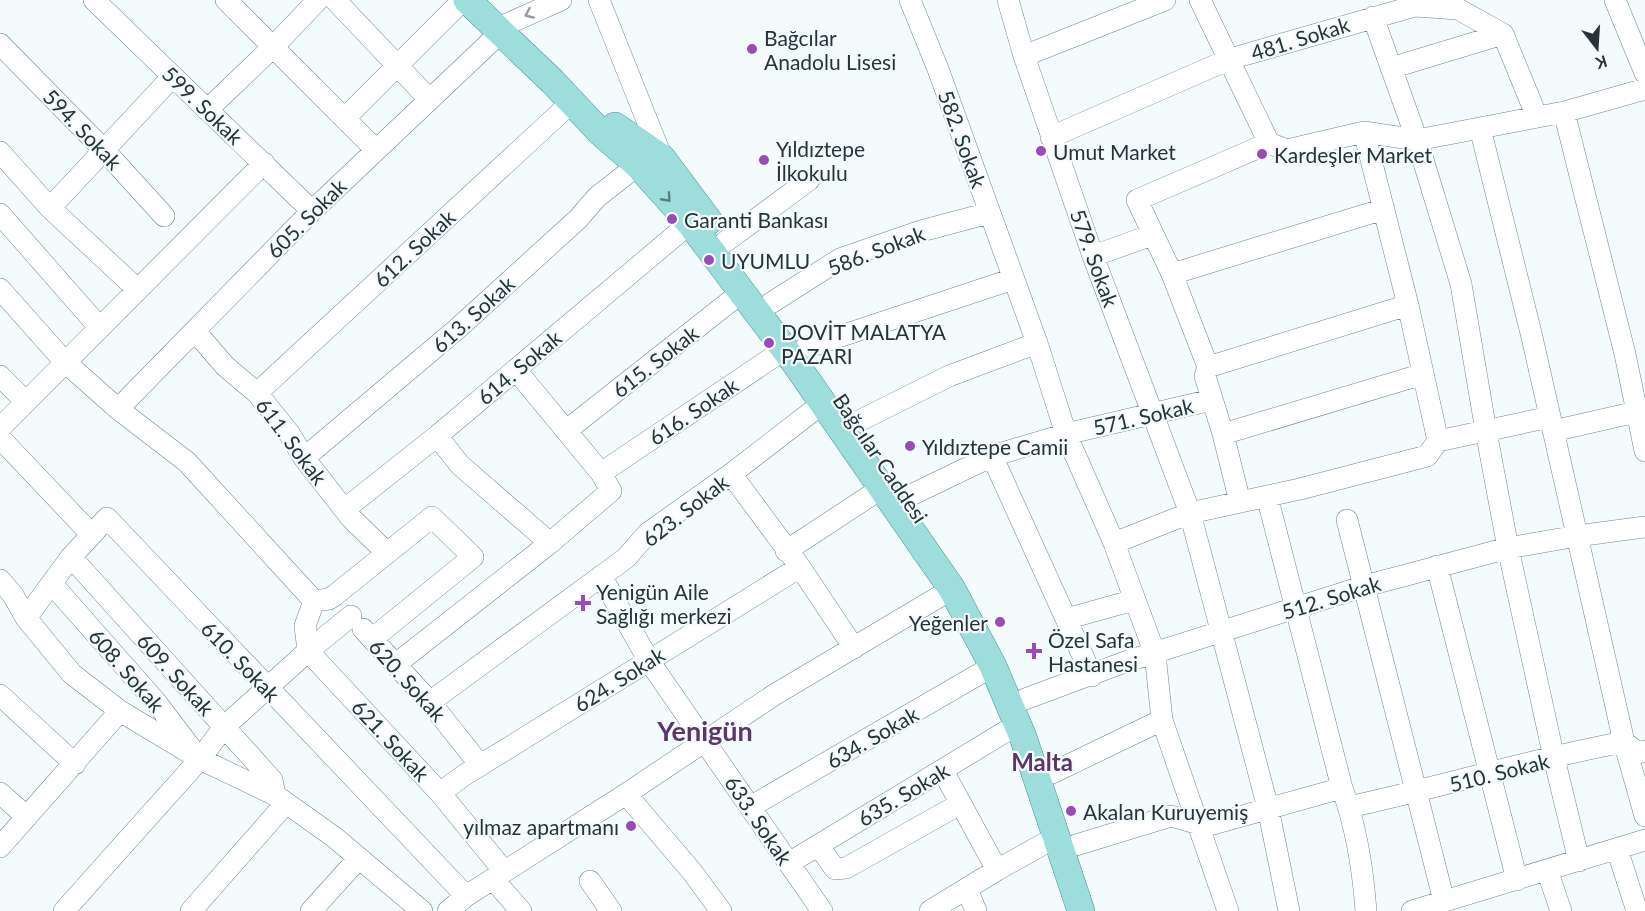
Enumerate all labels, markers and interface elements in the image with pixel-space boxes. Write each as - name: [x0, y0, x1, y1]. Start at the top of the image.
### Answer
- one-way arrow: [524, 7, 535, 19]
- street label: 481. Sokak: [1248, 11, 1353, 65]
- north arrow: [1567, 18, 1627, 78]
- place label: Bağcılar Anadolu Lisesi: [764, 25, 896, 74]
- marker: Bağcılar Anadolu Lisesi: [745, 42, 759, 56]
- text: K: [1593, 52, 1610, 74]
- street label: 599. Sokak: [158, 61, 249, 150]
- street label: 594. Sokak: [39, 84, 128, 175]
- street label: 582. Sokak: [934, 87, 992, 191]
- place label: Yıldıztepe İlkokulu: [776, 136, 865, 185]
- place label: Umut Market: [1053, 139, 1176, 164]
- place label: Kardeşler Market: [1274, 142, 1432, 167]
- marker: Umut Market: [1034, 144, 1048, 158]
- marker: Kardeşler Market: [1255, 147, 1269, 161]
- marker: Yıldıztepe İlkokulu: [757, 153, 771, 167]
- street label: 605. Sokak: [261, 173, 351, 263]
- one-way arrow: [660, 191, 671, 202]
- street label: 612. Sokak: [368, 204, 460, 292]
- street label: 579. Sokak: [1066, 206, 1124, 310]
- place label: Garanti Bankası: [684, 207, 828, 232]
- marker: Garanti Bankası: [665, 212, 679, 226]
- street label: 586. Sokak: [824, 220, 928, 280]
- place label: UYUMLU: [721, 248, 810, 273]
- marker: UYUMLU: [702, 253, 716, 267]
- street label: 613. Sokak: [427, 270, 519, 357]
- place label: DOVİT MALATYA PAZARI: [781, 319, 947, 368]
- street label: 615. Sokak: [607, 320, 703, 402]
- street label: 614. Sokak: [472, 324, 566, 409]
- marker: DOVİT MALATYA PAZARI: [762, 336, 776, 350]
- street label: 616. Sokak: [644, 372, 742, 450]
- street label: Bağcılar Caddesi: [828, 388, 934, 528]
- street label: 571. Sokak: [1091, 392, 1196, 440]
- street label: 611. Sokak: [251, 393, 333, 489]
- place label: Yıldıztepe Camii: [922, 434, 1068, 459]
- marker: Yıldıztepe Camii: [903, 439, 917, 453]
- street label: 623. Sokak: [637, 469, 733, 551]
- street label: 512. Sokak: [1279, 570, 1384, 624]
- place label: Yenigün Aile Sağlığı merkezi: [596, 579, 732, 628]
- marker: Yenigün Aile Sağlığı merkezi: [574, 594, 592, 612]
- place label: Yeğenler: [909, 610, 988, 635]
- marker: Yeğenler: [993, 615, 1007, 629]
- street label: 610. Sokak: [197, 616, 286, 707]
- street label: 608. Sokak: [84, 623, 170, 717]
- place label: Özel Safa Hastanesi: [1048, 627, 1138, 676]
- street label: 609. Sokak: [133, 628, 220, 720]
- street label: 620. Sokak: [365, 634, 452, 726]
- street label: 624. Sokak: [569, 641, 669, 717]
- marker: Özel Safa Hastanesi: [1025, 642, 1043, 660]
- street label: 621. Sokak: [347, 694, 435, 786]
- street label: 634. Sokak: [822, 701, 923, 773]
- district label: Yenigün: [656, 714, 753, 747]
- district label: Malta: [1011, 747, 1073, 776]
- street label: 510. Sokak: [1447, 747, 1552, 796]
- street label: 635. Sokak: [853, 757, 953, 831]
- street label: 633. Sokak: [720, 771, 798, 869]
- place label: Akalan Kuruyemiş: [1083, 799, 1248, 824]
- marker: Akalan Kuruyemiş: [1064, 804, 1078, 818]
- place label: yılmaz apartmanı: [463, 814, 619, 839]
- marker: yılmaz apartmanı: [624, 819, 638, 833]

